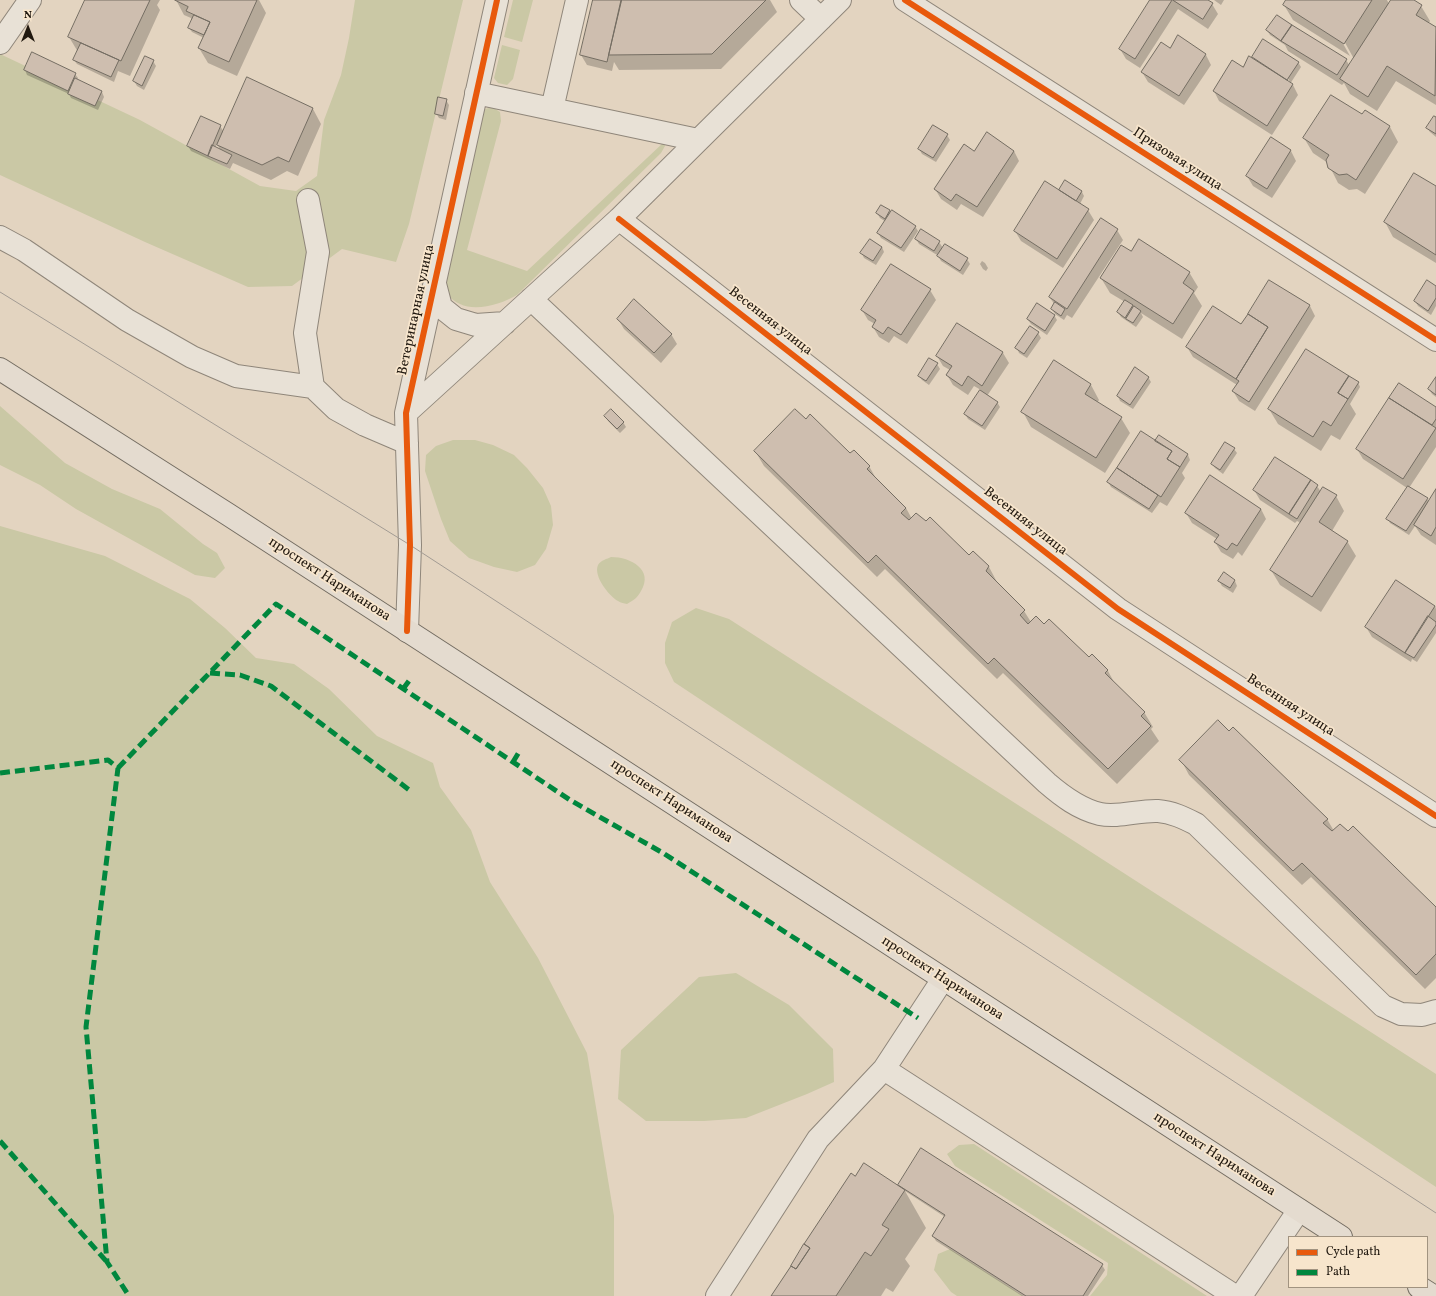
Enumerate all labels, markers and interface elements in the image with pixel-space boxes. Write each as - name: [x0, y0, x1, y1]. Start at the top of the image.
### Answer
- north arrow: [8, 8, 48, 48]
- text: N: [24, 8, 32, 23]
- street label: Призовая улица: [1129, 125, 1225, 195]
- street label: Ветеринарная улица: [395, 243, 439, 377]
- street label: Весенняя улица: [725, 284, 815, 360]
- street label: Весенняя улица: [980, 484, 1070, 560]
- street label: проспект Нариманова: [265, 534, 393, 626]
- street label: Весенняя улица: [1243, 671, 1337, 741]
- street label: проспект Нариманова: [607, 756, 735, 848]
- street label: проспект Нариманова: [878, 933, 1006, 1025]
- street label: проспект Нариманова: [1150, 1109, 1278, 1201]
- legend: [1288, 1236, 1428, 1288]
- text: Cycle path: [1326, 1244, 1381, 1260]
- text: Path: [1326, 1264, 1350, 1280]

